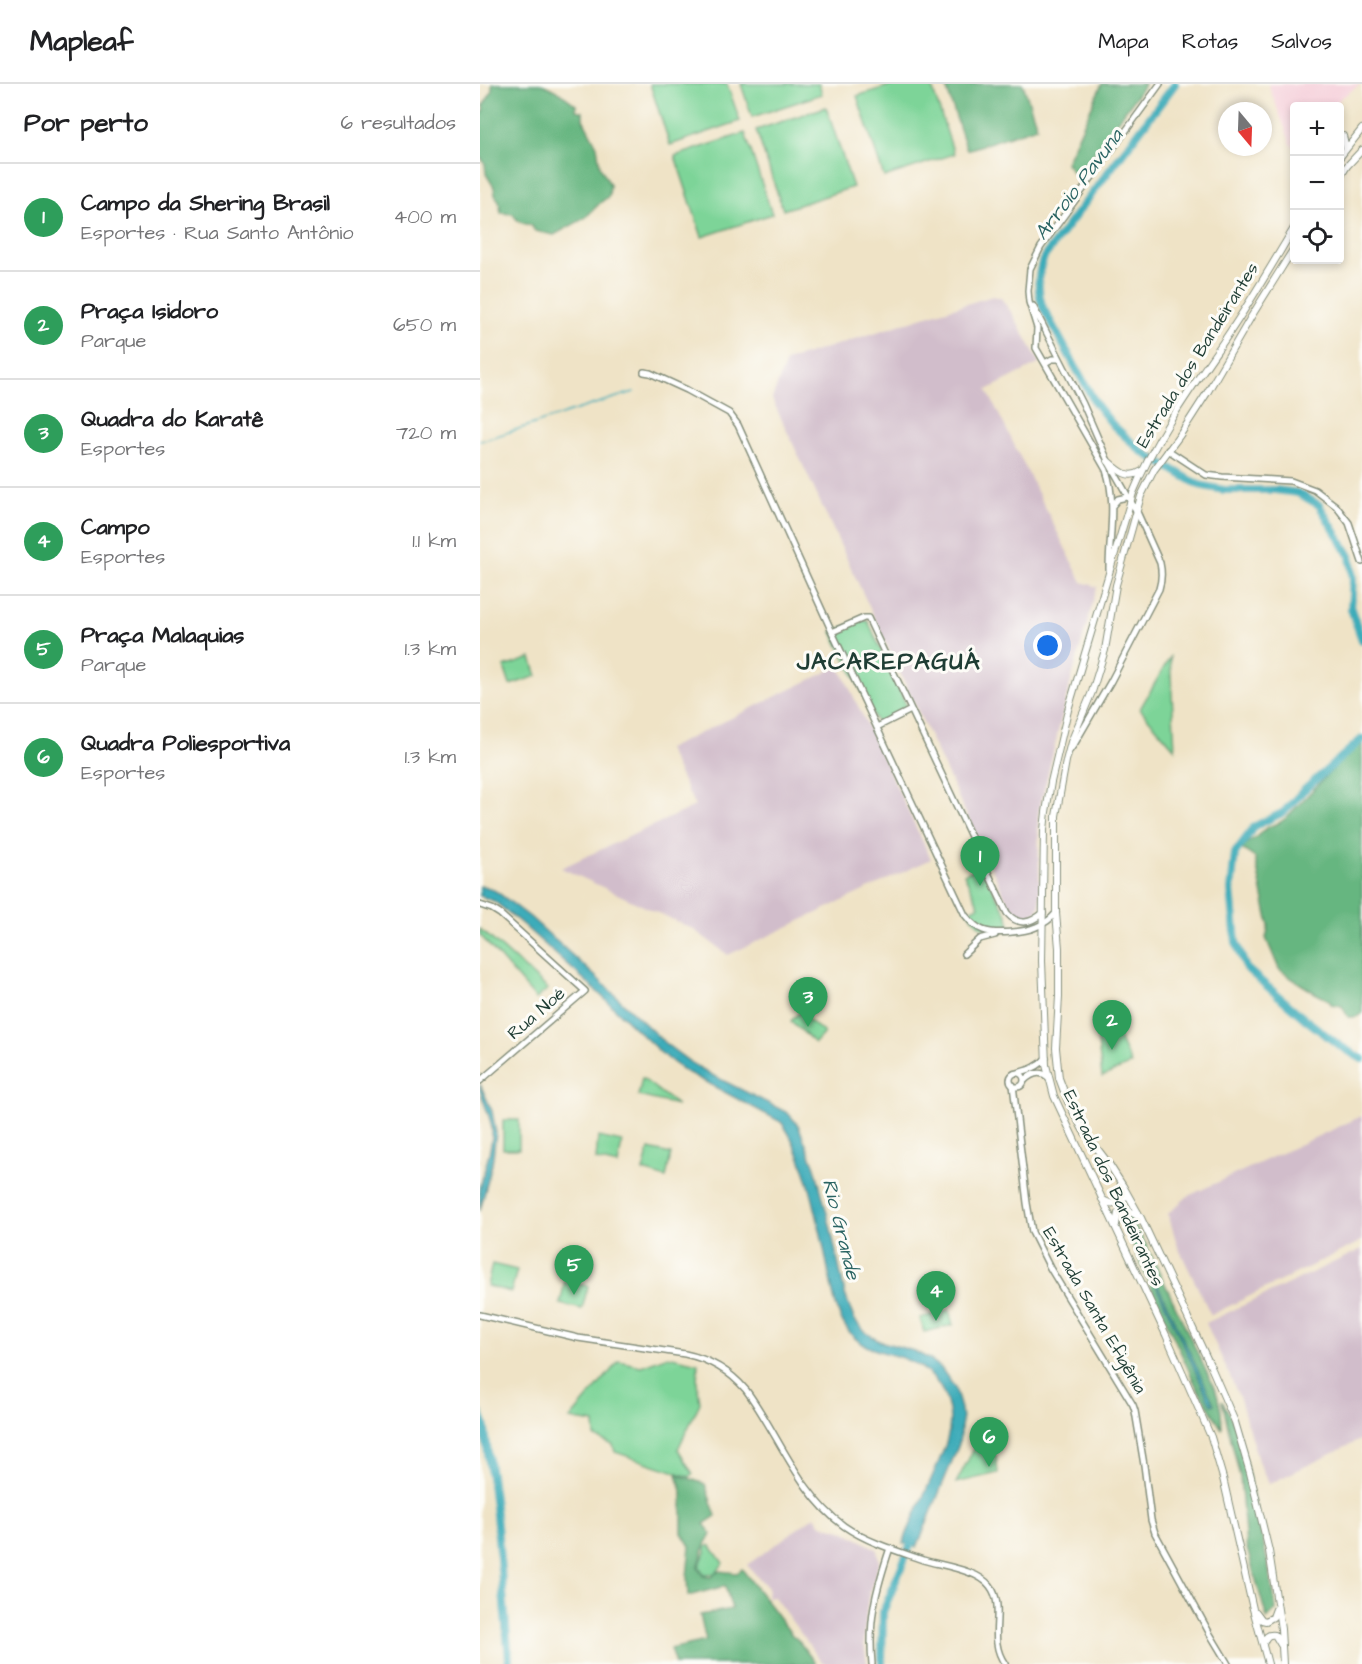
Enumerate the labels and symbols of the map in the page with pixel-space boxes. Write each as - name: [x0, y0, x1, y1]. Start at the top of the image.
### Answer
- north arrow: [1218, 102, 1272, 156]
- water label: Arroio Pavuna: [1028, 123, 1130, 246]
- street label: Estrada dos Bandeirantes: [1130, 258, 1265, 453]
- your location: [1033, 631, 1062, 660]
- district label: JACAREPAGUÁ: [796, 645, 981, 679]
- pin: 1: [960, 836, 1000, 886]
- pin: 3: [788, 978, 828, 1027]
- street label: Rua Noé: [502, 981, 571, 1046]
- pin: 2: [1092, 1000, 1132, 1050]
- street label: Estrada dos Bandeirantes: [1057, 1086, 1170, 1290]
- water label: Rio Grande: [815, 1176, 867, 1284]
- street label: Estrada Santa Efigênia: [1036, 1222, 1153, 1399]
- pin: 5: [554, 1246, 593, 1295]
- pin: 4: [916, 1272, 956, 1321]
- pin: 6: [970, 1418, 1008, 1467]

